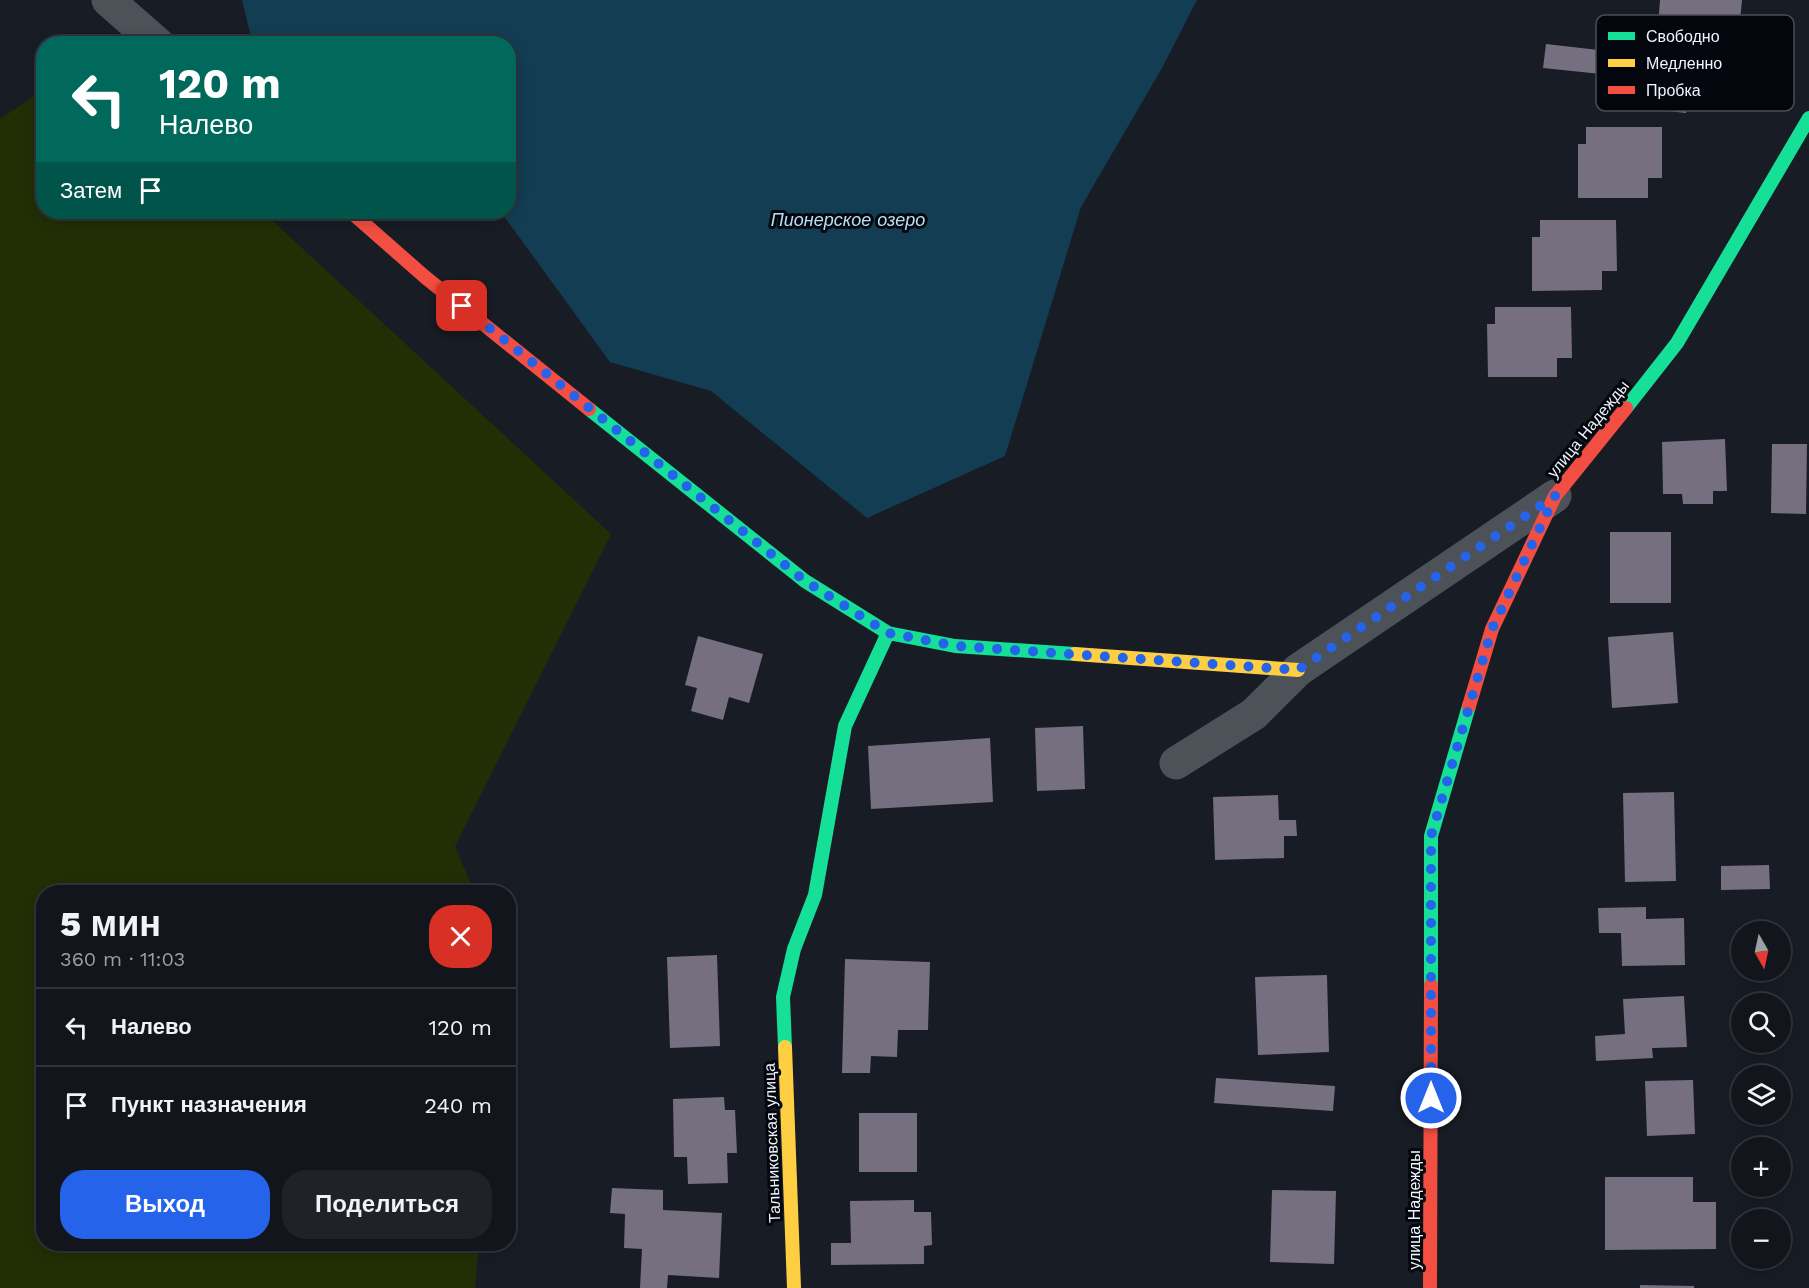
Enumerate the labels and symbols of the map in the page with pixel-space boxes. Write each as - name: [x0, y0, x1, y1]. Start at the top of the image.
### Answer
- legend: [1596, 15, 1794, 111]
- text: Свободно: [1646, 27, 1720, 46]
- text: Медленно: [1646, 54, 1722, 73]
- text: Пробка: [1646, 81, 1701, 100]
- water label: Пионерское озеро: [771, 209, 925, 230]
- pin: [436, 280, 487, 331]
- street label: улица Надежды: [1543, 377, 1633, 481]
- north arrow: [1731, 921, 1791, 981]
- street label: Тальниковская улица: [760, 1063, 784, 1223]
- position arrow: [1399, 1066, 1463, 1130]
- street label: улица Надежды: [1405, 1150, 1424, 1270]

